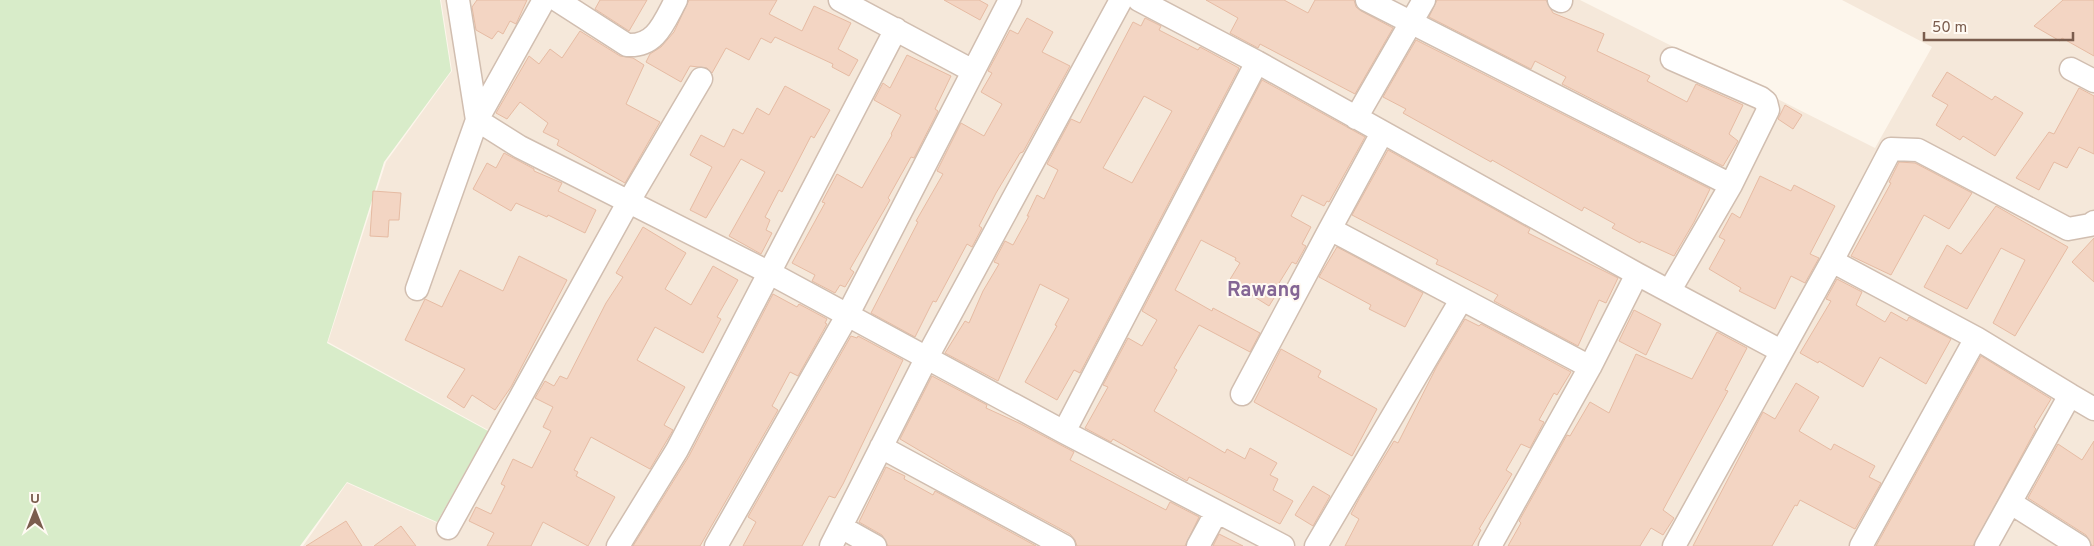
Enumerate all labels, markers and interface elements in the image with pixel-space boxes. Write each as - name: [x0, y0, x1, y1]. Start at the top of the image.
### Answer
- scale bar: [1924, 10, 2073, 42]
- text: 50 m: [1932, 19, 1967, 38]
- district label: Rawang: [1227, 278, 1301, 304]
- north arrow: [10, 486, 60, 536]
- text: U: [30, 491, 40, 508]

